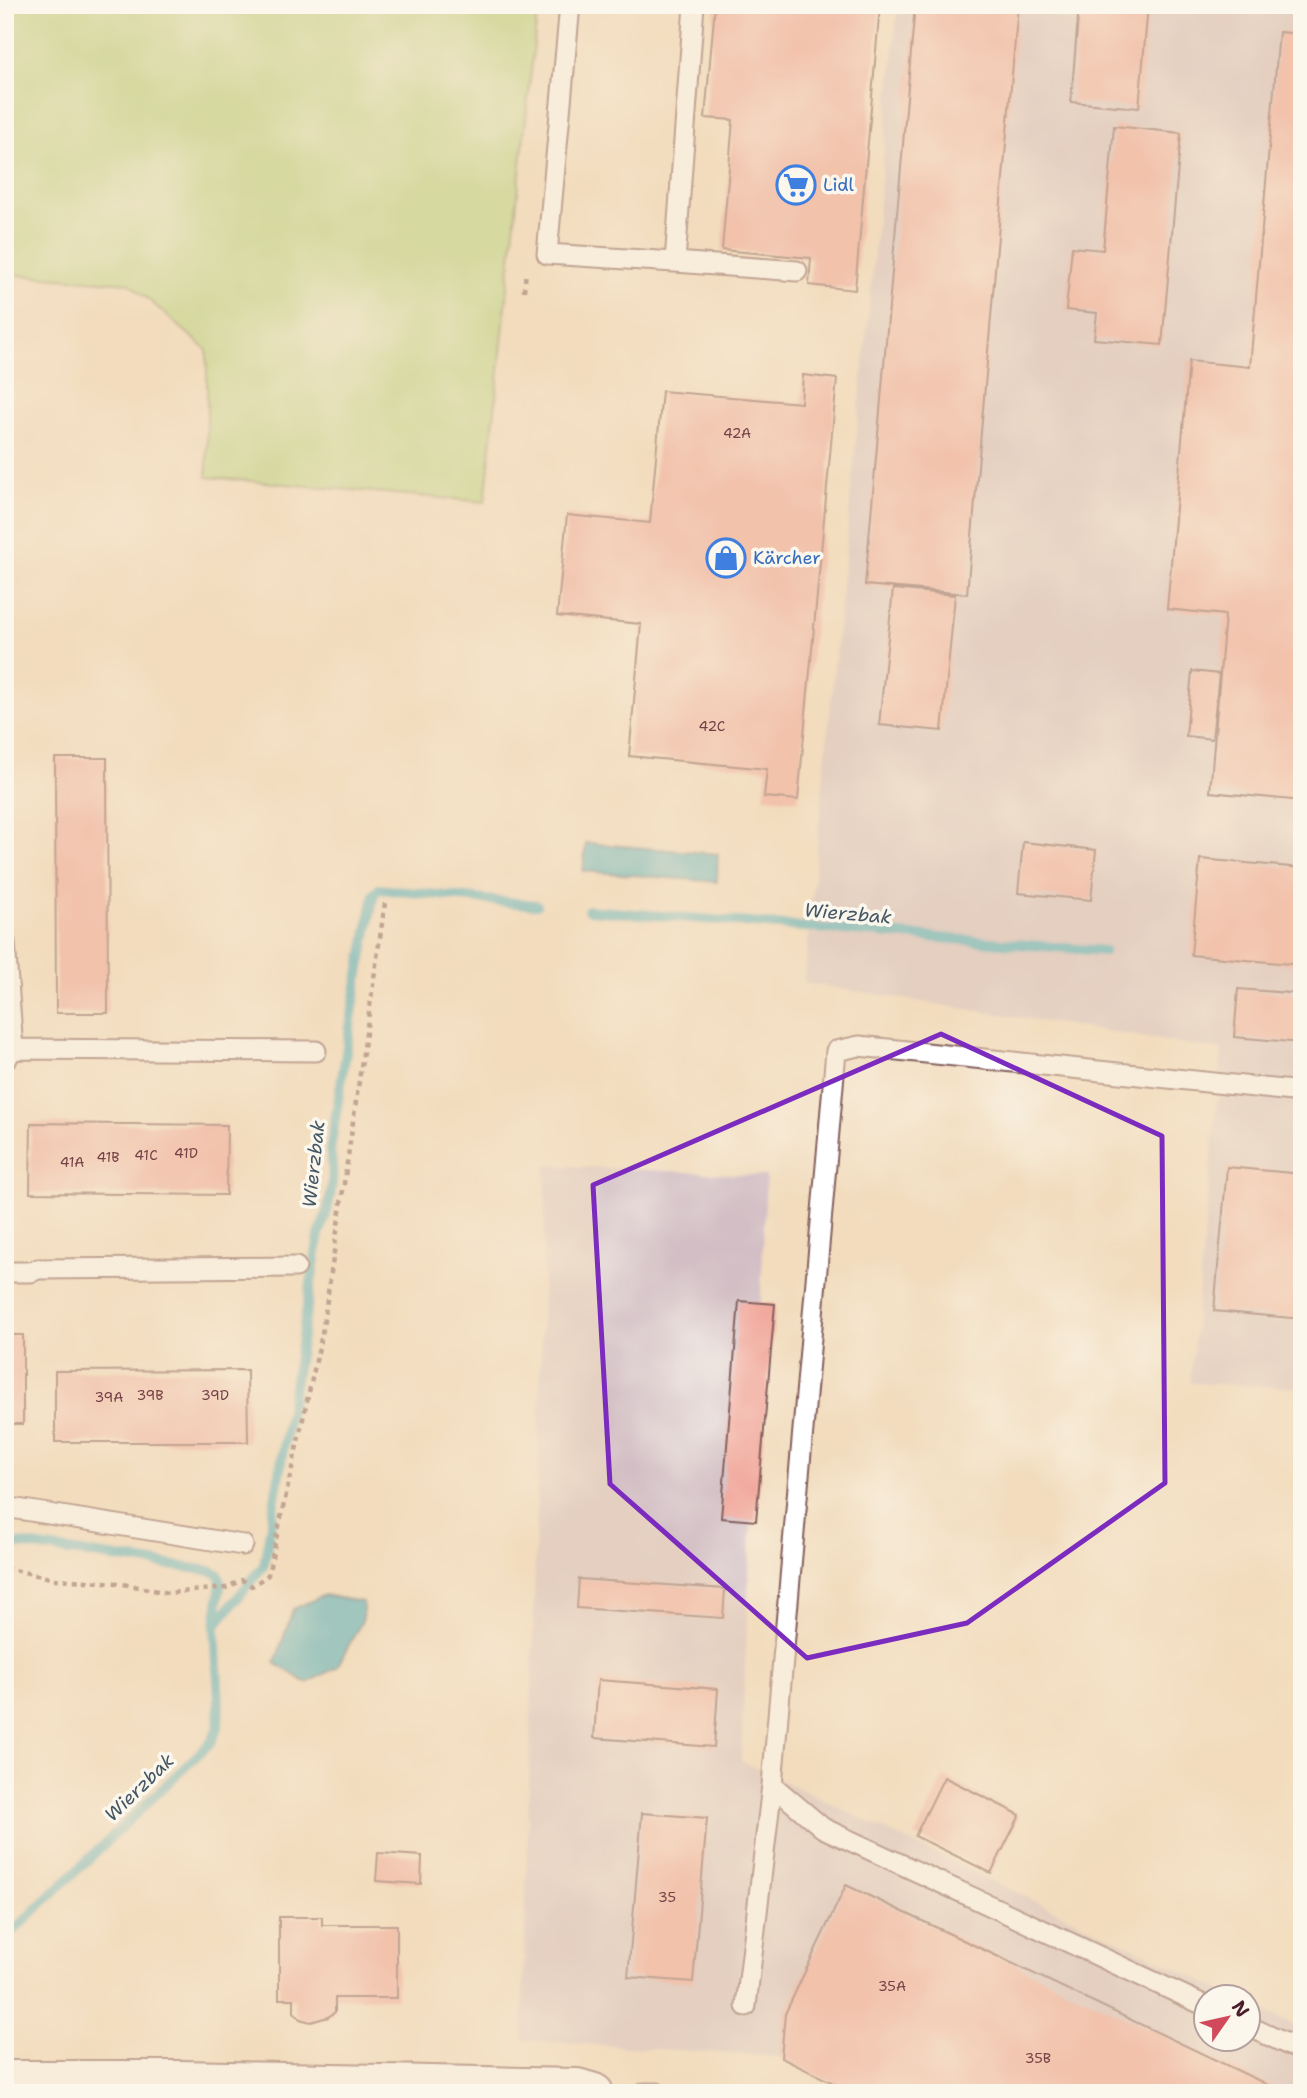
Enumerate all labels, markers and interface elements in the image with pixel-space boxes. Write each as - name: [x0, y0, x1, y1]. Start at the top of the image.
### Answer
- supermarket icon: Lidl: [775, 164, 817, 206]
- place label: Lidl: [823, 173, 855, 197]
- house number: 42A: [723, 424, 751, 442]
- shop icon: Kärcher: [705, 537, 747, 579]
- place label: Kärcher: [753, 546, 821, 570]
- house number: 42C: [699, 717, 725, 735]
- water label: Wierzbak: [803, 897, 893, 930]
- water label: Wierzbak: [296, 1119, 331, 1209]
- house number: 41D: [174, 1144, 198, 1162]
- house number: 41C: [134, 1146, 158, 1164]
- house number: 41B: [96, 1148, 120, 1166]
- house number: 41A: [60, 1153, 84, 1171]
- house number: 39B: [136, 1386, 164, 1404]
- house number: 39D: [201, 1386, 229, 1404]
- house number: 39A: [94, 1388, 124, 1406]
- water label: Wierzbak: [99, 1748, 180, 1827]
- house number: 35: [658, 1888, 676, 1906]
- house number: 35A: [878, 1977, 906, 1995]
- north arrow: [1192, 1982, 1262, 2052]
- text: N: [1226, 1996, 1255, 2022]
- house number: 35B: [1025, 2049, 1051, 2067]

